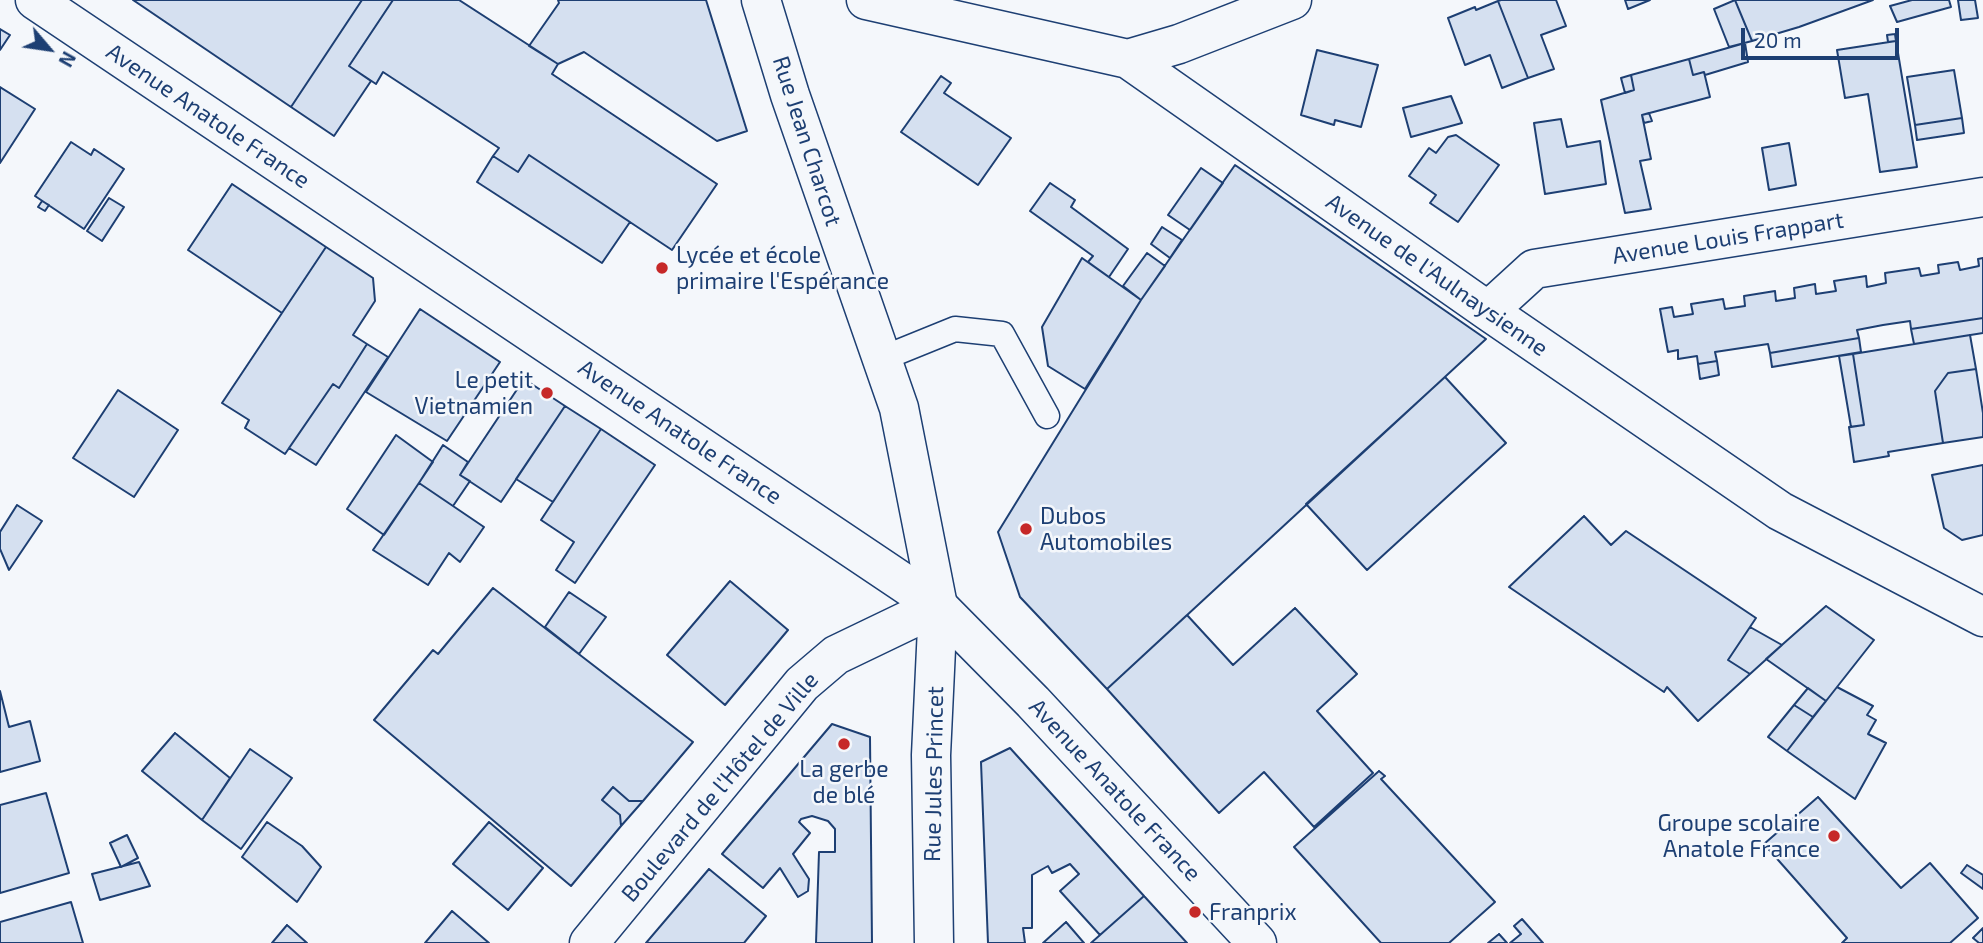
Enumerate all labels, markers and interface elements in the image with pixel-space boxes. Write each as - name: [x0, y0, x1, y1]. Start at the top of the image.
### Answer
- north arrow: [14, 14, 84, 84]
- scale bar: [1745, 14, 1902, 58]
- text: 20 m: [1754, 27, 1802, 52]
- street label: Avenue Anatole France: [101, 38, 315, 194]
- text: N: [54, 48, 81, 71]
- street label: Rue Jean Charcot: [767, 53, 847, 229]
- street label: Avenue de l'Aulnaysienne: [1321, 188, 1553, 362]
- street label: Avenue Louis Frappart: [1610, 206, 1846, 270]
- place label: Lycée et école primaire l'Espérance: [676, 241, 889, 295]
- marker: Lycée et école primaire l'Espérance: [654, 260, 670, 276]
- street label: Avenue Anatole France: [573, 354, 787, 510]
- place label: Le petit Vietnamien: [415, 366, 533, 420]
- marker: Le petit Vietnamien: [539, 385, 555, 401]
- place label: Dubos Automobiles: [1040, 502, 1172, 556]
- marker: Dubos Automobiles: [1018, 521, 1034, 537]
- street label: Boulevard de l'Hôtel de Ville: [616, 667, 824, 907]
- street label: Rue Jules Princet: [919, 686, 949, 862]
- street label: Avenue Anatole France: [1023, 693, 1207, 887]
- marker: La gerbe de blé: [836, 736, 852, 752]
- place label: La gerbe de blé: [799, 755, 889, 809]
- place label: Groupe scolaire Anatole France: [1657, 809, 1820, 863]
- marker: Groupe scolaire Anatole France: [1826, 828, 1842, 844]
- place label: Franprix: [1209, 898, 1297, 926]
- marker: Franprix: [1187, 904, 1203, 920]

